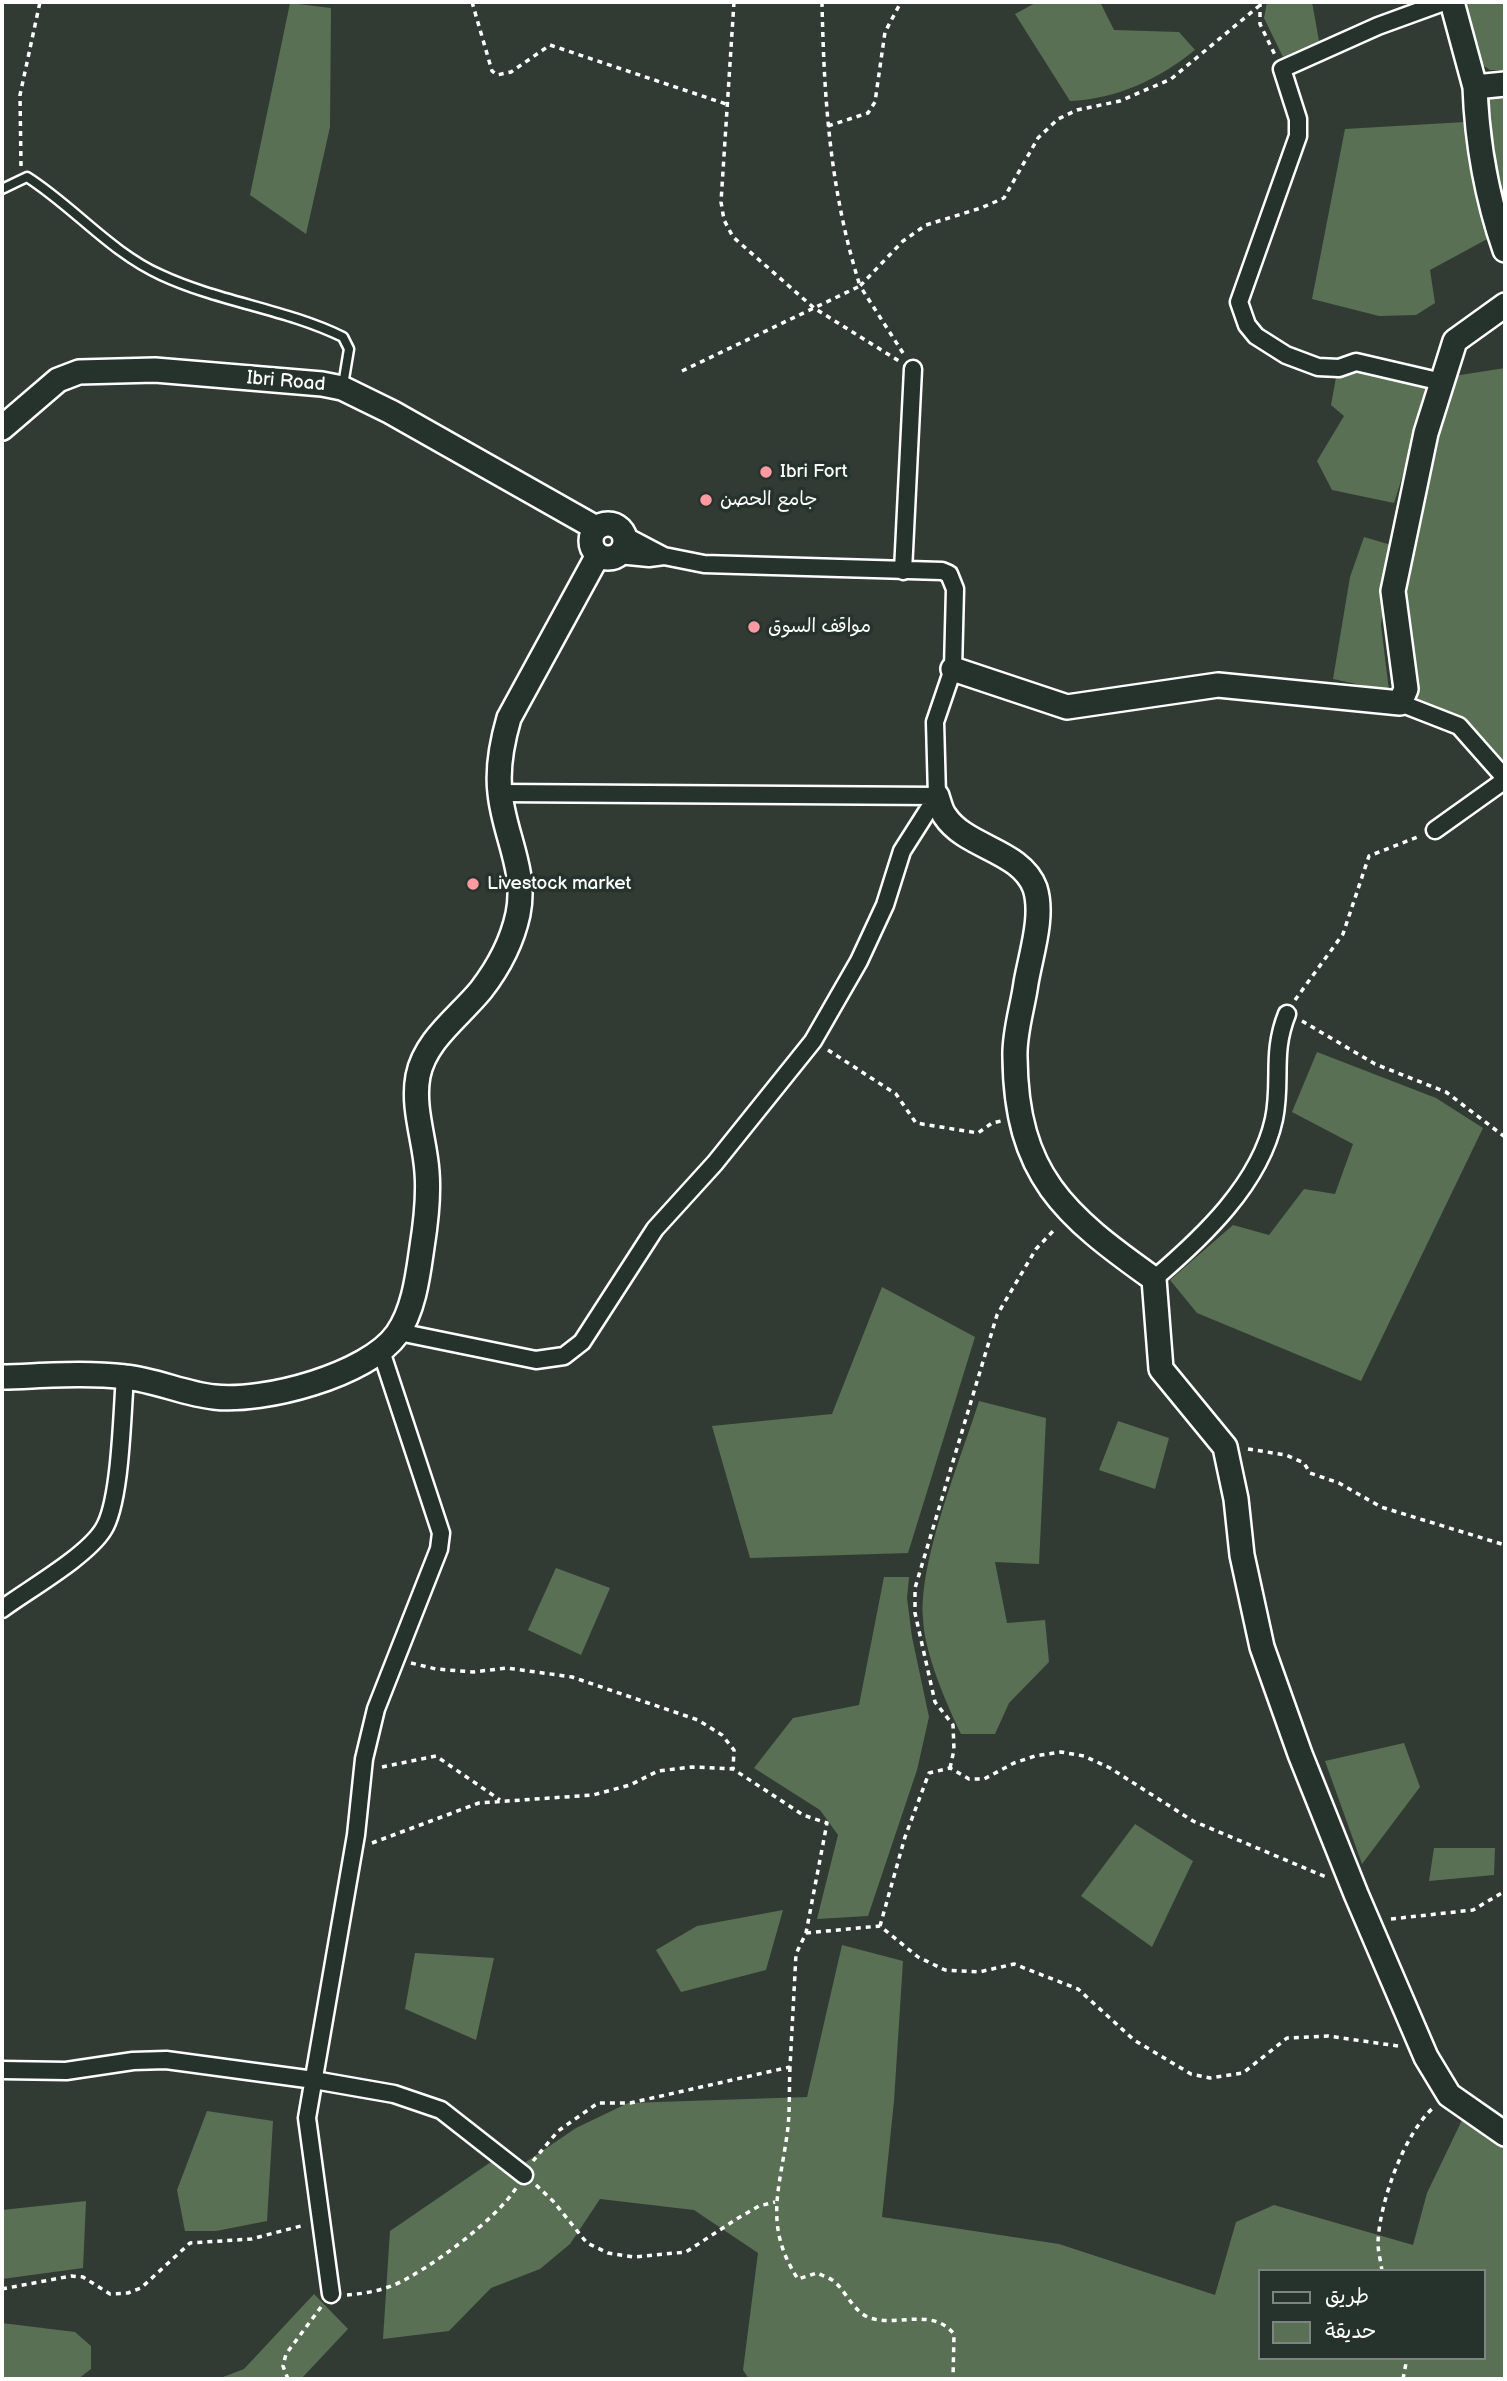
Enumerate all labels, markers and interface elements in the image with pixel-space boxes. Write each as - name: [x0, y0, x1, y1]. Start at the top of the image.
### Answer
- street label: Ibri Road: [246, 367, 326, 397]
- place label: Ibri Fort: [780, 461, 847, 483]
- marker: Ibri Fort: [758, 464, 774, 480]
- place label: جامع الحصن: [720, 489, 817, 511]
- marker: جامع الحصن: [698, 492, 714, 508]
- place label: مواقف السوق: [768, 616, 871, 638]
- marker: مواقف السوق: [746, 619, 762, 635]
- place label: Livestock market: [487, 873, 631, 895]
- marker: Livestock market: [465, 876, 481, 892]
- legend: [1258, 2269, 1486, 2360]
- text: طريق: [1325, 2284, 1369, 2309]
- text: حديقة: [1325, 2319, 1376, 2344]

